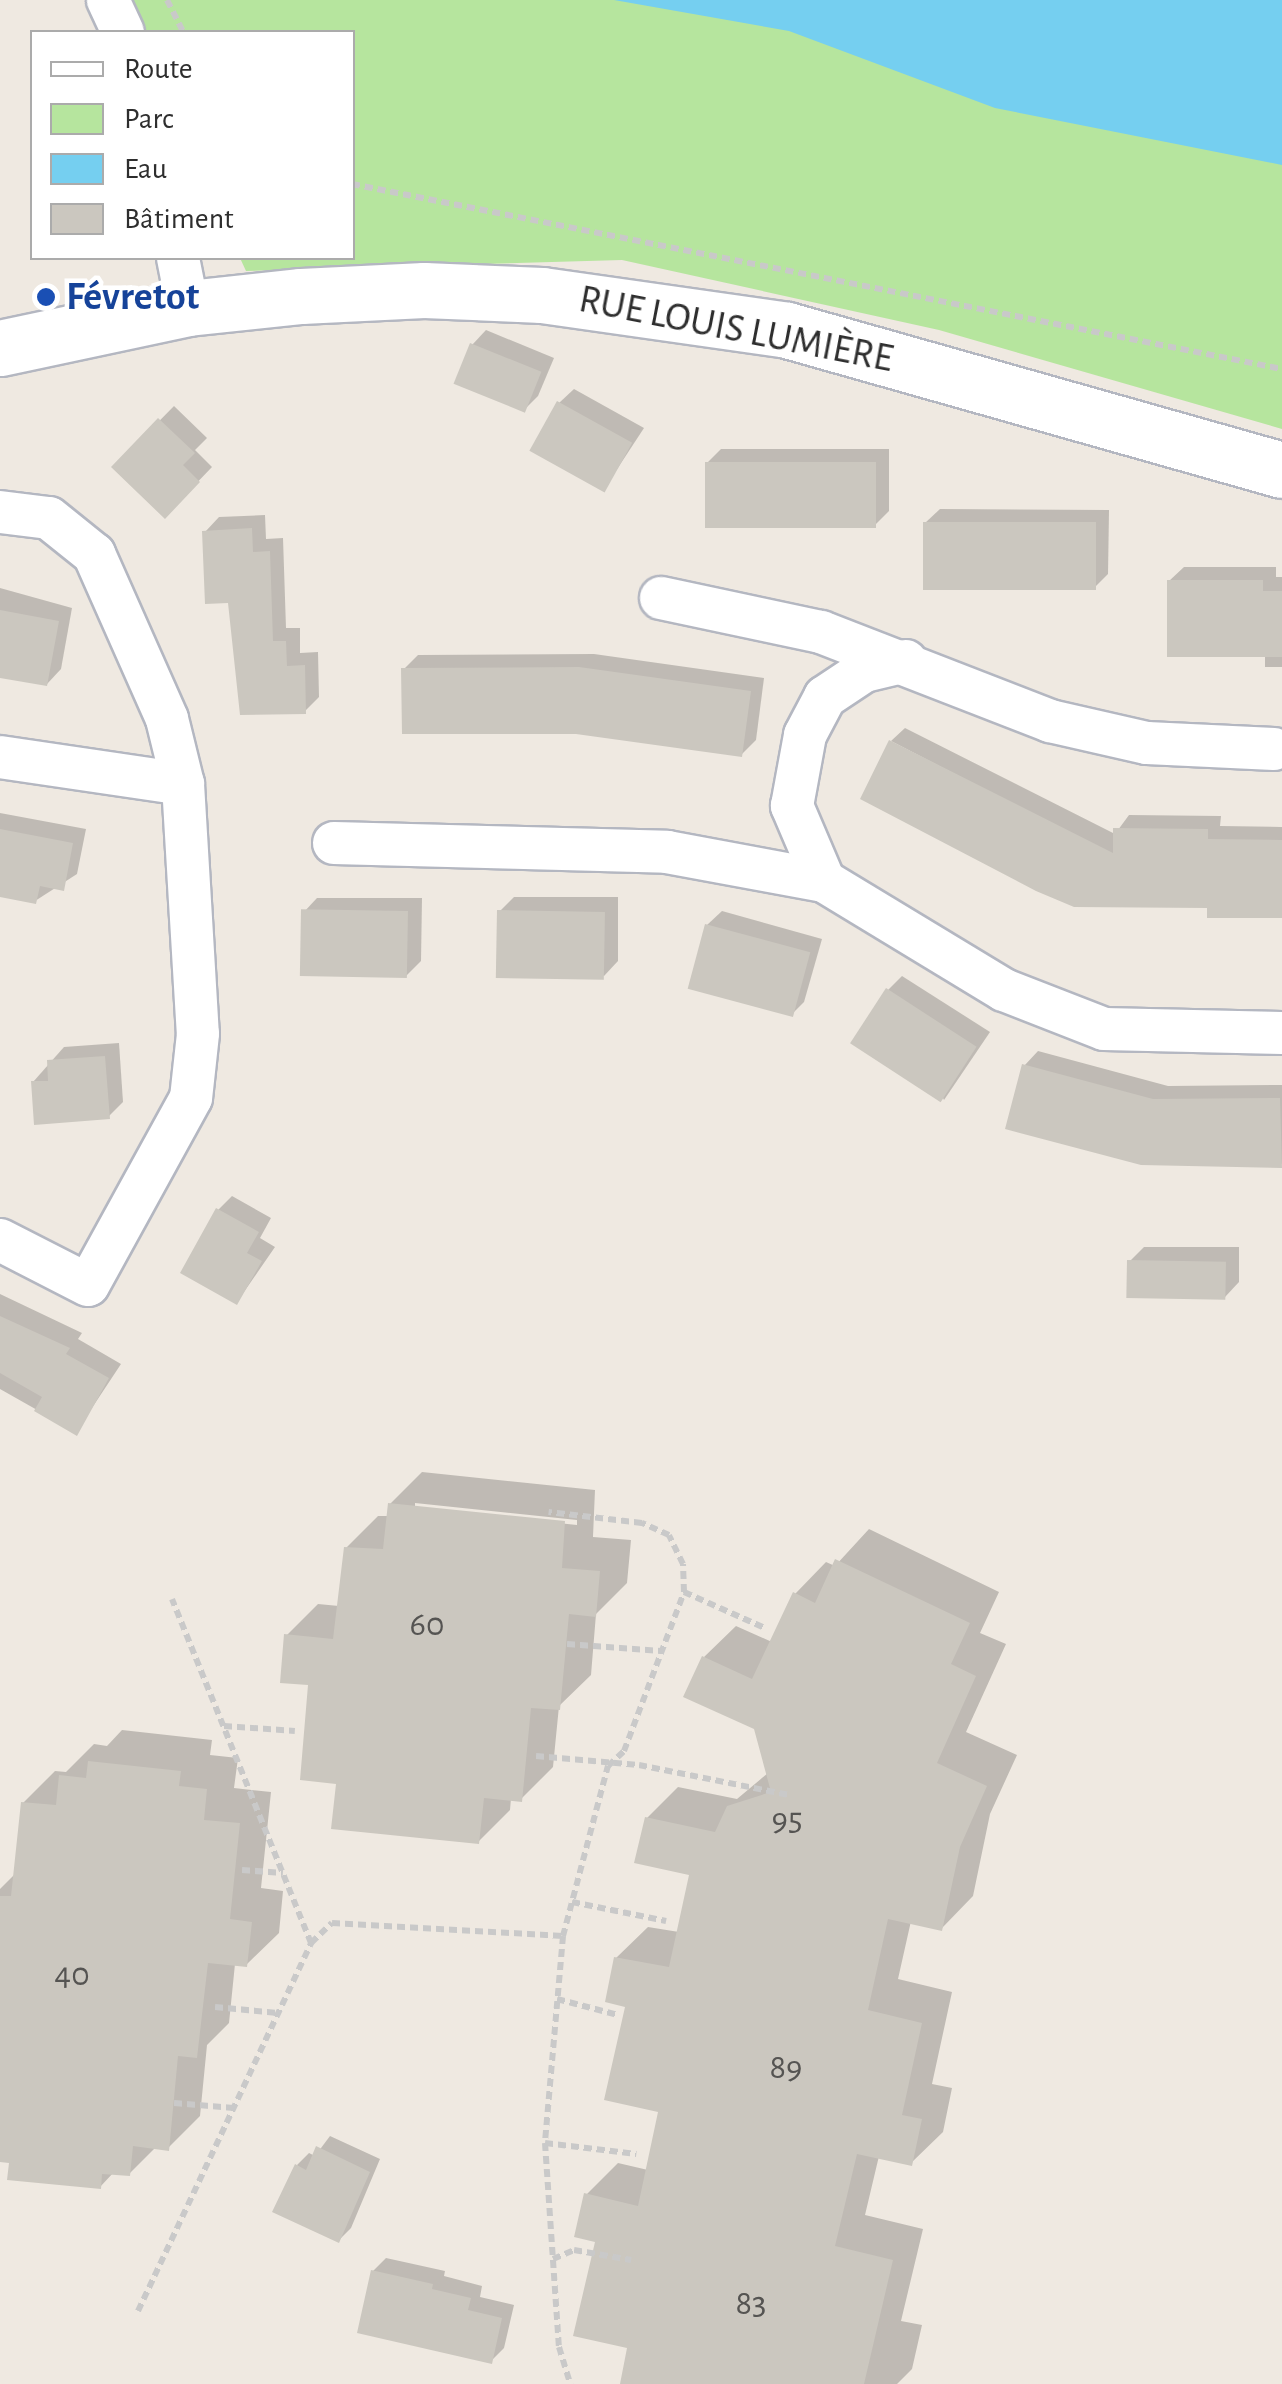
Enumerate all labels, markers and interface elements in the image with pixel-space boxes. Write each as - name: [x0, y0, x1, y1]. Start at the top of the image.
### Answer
- legend: [30, 30, 355, 260]
- text: Route: [124, 54, 193, 84]
- text: Parc: [124, 104, 174, 134]
- text: Eau: [124, 154, 167, 184]
- text: Bâtiment: [124, 204, 234, 234]
- place label: Févretot: [66, 273, 199, 321]
- street label: RUE LOUIS LUMIÈRE: [575, 275, 897, 383]
- marker: Févretot: [35, 286, 57, 308]
- house number: 60: [410, 1604, 444, 1646]
- house number: 95: [771, 1799, 803, 1841]
- house number: 40: [54, 1954, 90, 1996]
- house number: 89: [769, 2047, 803, 2089]
- house number: 83: [735, 2283, 767, 2325]

